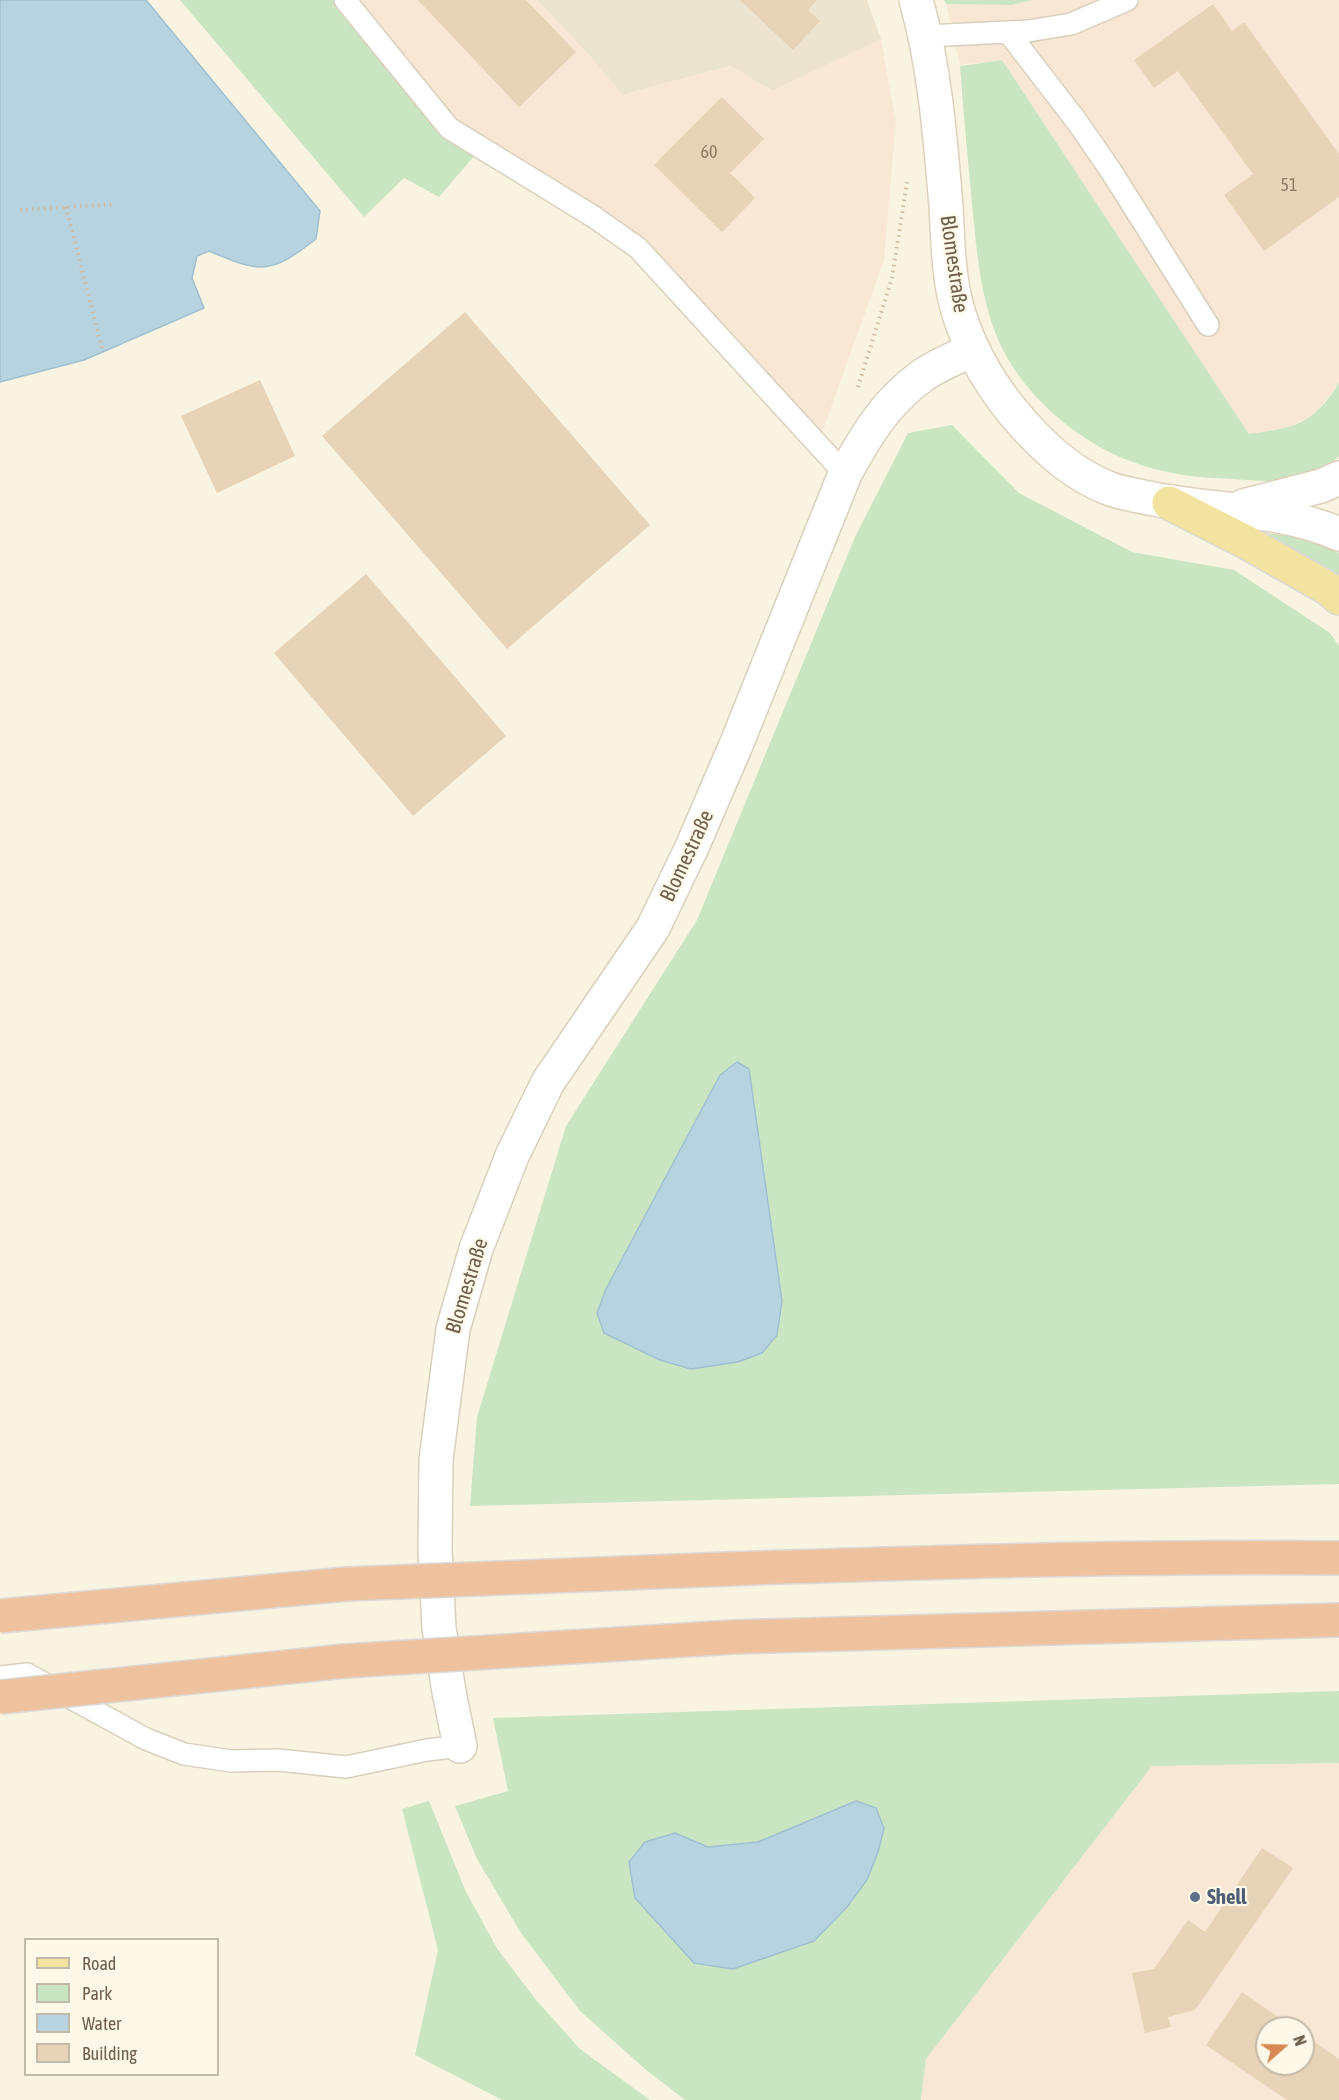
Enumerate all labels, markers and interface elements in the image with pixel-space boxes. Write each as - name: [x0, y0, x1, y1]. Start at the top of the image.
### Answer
- house number: 60: [701, 141, 717, 163]
- house number: 51: [1281, 174, 1297, 196]
- street label: Blomestraße: [935, 214, 973, 314]
- street label: Blomestraße: [655, 806, 719, 906]
- street label: Blomestraße: [441, 1235, 493, 1337]
- place label: Shell: [1207, 1884, 1247, 1910]
- marker: Shell: [1188, 1890, 1202, 1904]
- legend: [24, 1938, 219, 2076]
- text: Road: [82, 1953, 116, 1974]
- text: Park: [82, 1983, 112, 2004]
- text: Water: [82, 2013, 121, 2034]
- north arrow: [1255, 2016, 1315, 2076]
- text: N: [1290, 2033, 1310, 2048]
- text: Building: [82, 2043, 137, 2064]

